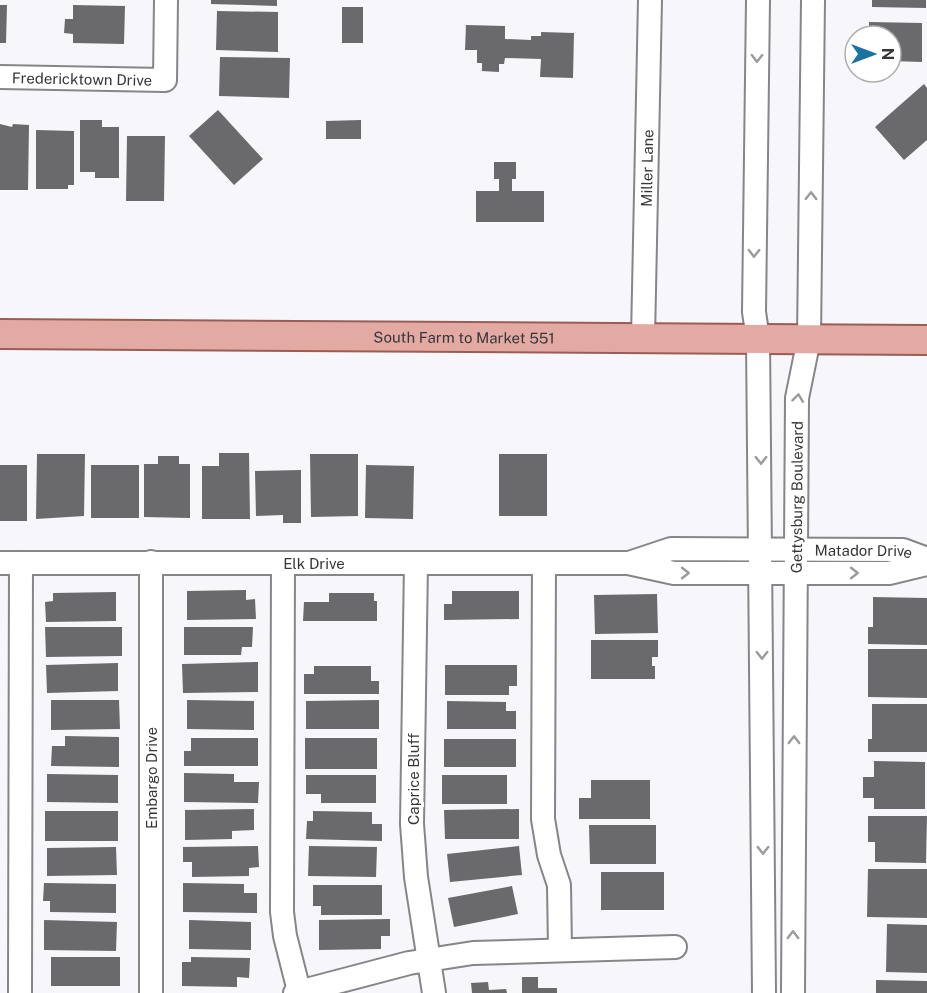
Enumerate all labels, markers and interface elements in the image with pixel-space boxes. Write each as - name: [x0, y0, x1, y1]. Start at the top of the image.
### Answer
- north arrow: [843, 24, 903, 84]
- text: N: [878, 48, 897, 60]
- one-way arrow: [751, 54, 763, 63]
- street label: Fredericktown Drive: [12, 69, 152, 88]
- street label: Miller Lane: [637, 129, 656, 207]
- one-way arrow: [805, 192, 817, 201]
- one-way arrow: [748, 249, 761, 258]
- street label: South Farm to Market 551: [373, 328, 555, 346]
- one-way arrow: [791, 393, 803, 402]
- street label: Gettysburg Boulevard: [787, 421, 805, 573]
- one-way arrow: [755, 456, 767, 465]
- street label: Matador Drive: [815, 541, 915, 561]
- street label: Elk Drive: [283, 555, 345, 572]
- one-way arrow: [681, 567, 690, 579]
- one-way arrow: [850, 567, 859, 579]
- one-way arrow: [756, 651, 768, 660]
- street label: Embargo Drive: [143, 727, 160, 829]
- street label: Caprice Bluff: [405, 733, 422, 825]
- one-way arrow: [788, 735, 800, 744]
- one-way arrow: [757, 846, 769, 855]
- one-way arrow: [787, 930, 799, 939]

